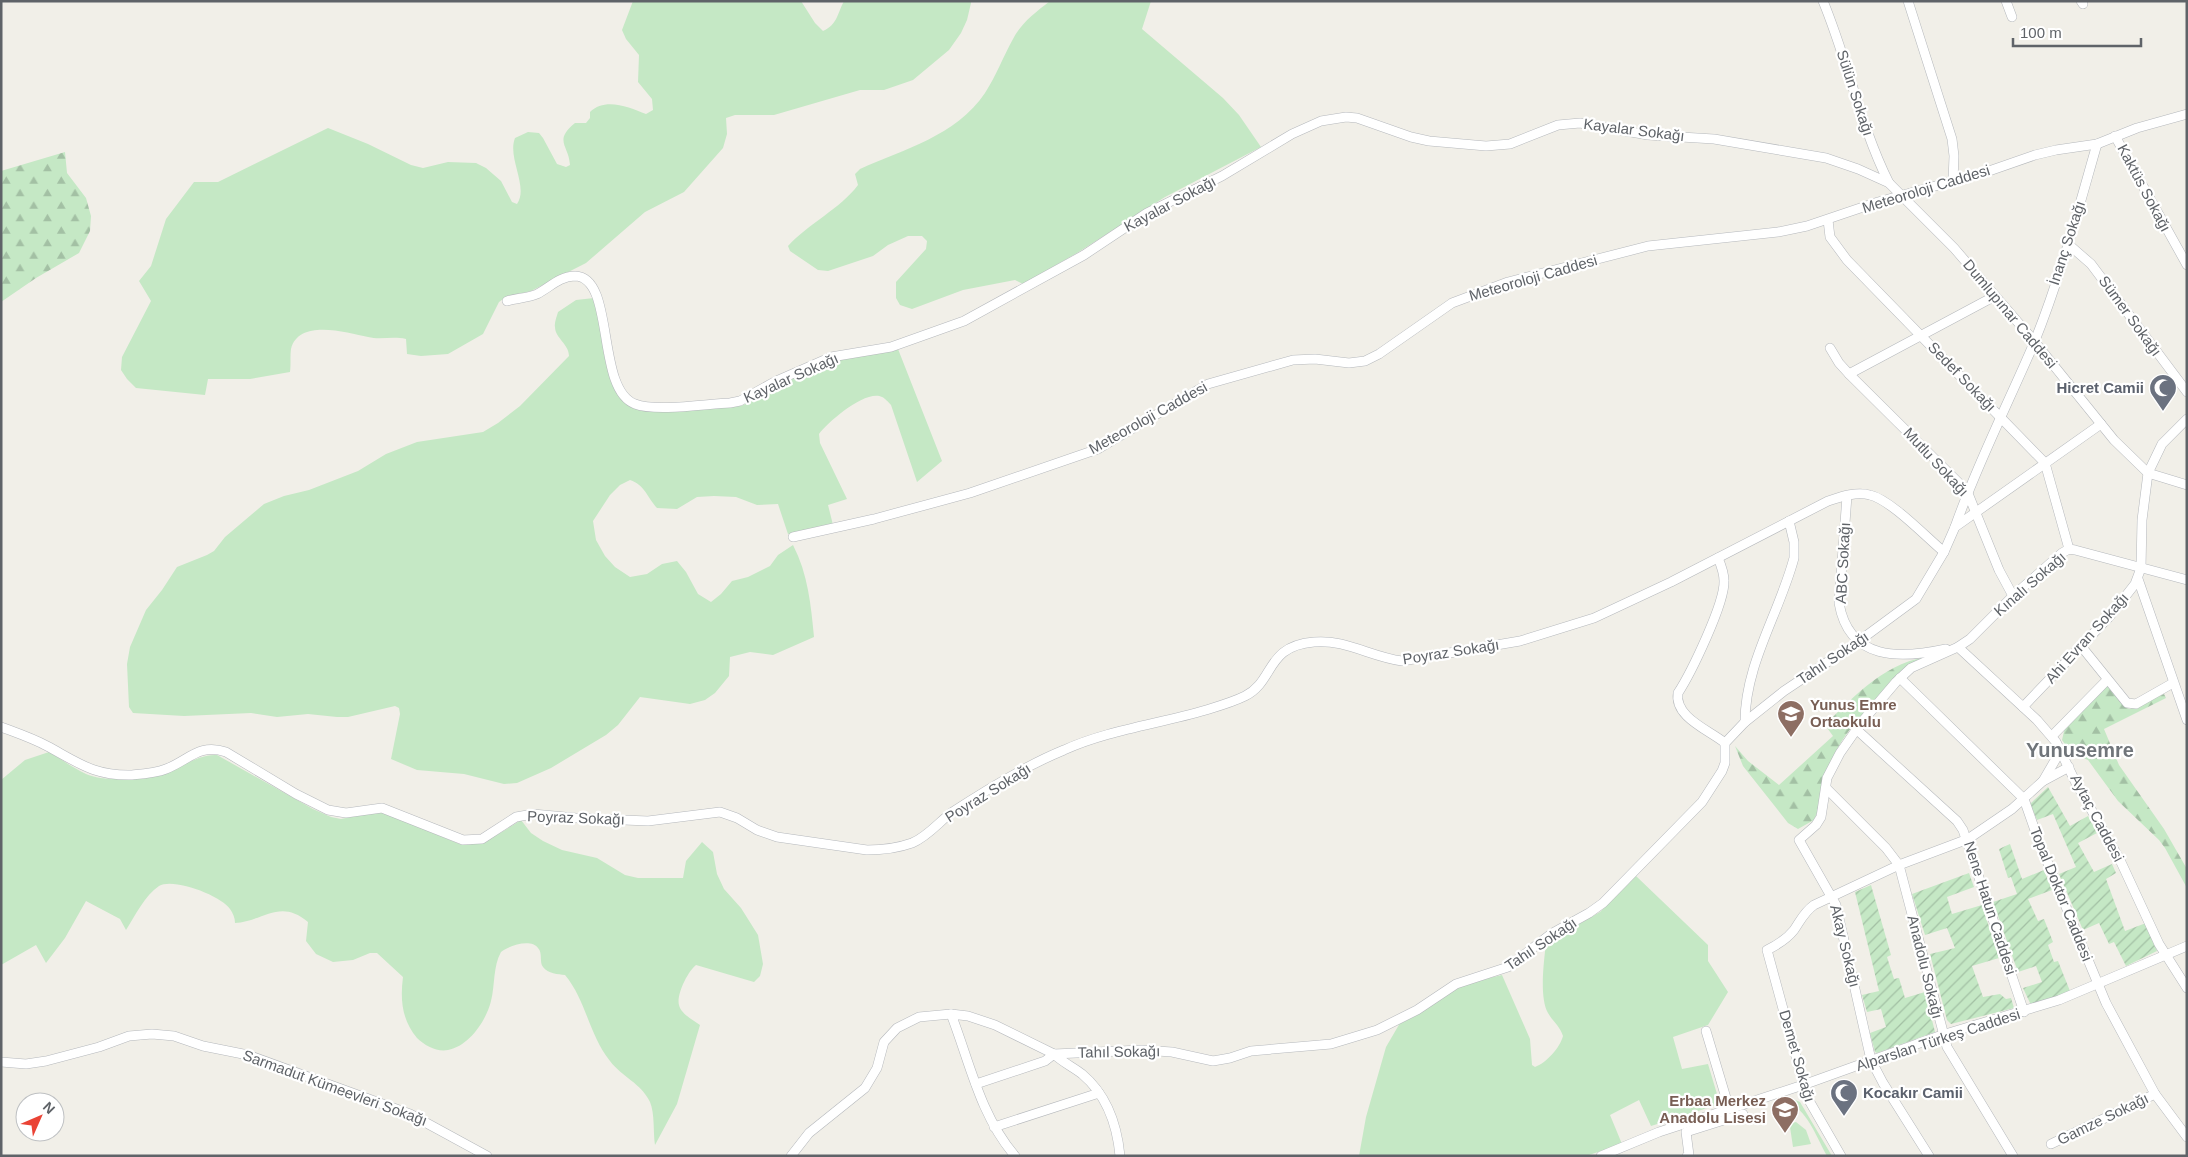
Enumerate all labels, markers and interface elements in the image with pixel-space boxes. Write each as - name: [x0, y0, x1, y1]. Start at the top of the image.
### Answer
- scale bar: [2013, 15, 2140, 47]
- text: 100 m: [2020, 24, 2062, 41]
- street label: Sülün Sokağı: [1834, 48, 1877, 138]
- street label: Kayalar Sokağı: [1583, 115, 1686, 144]
- street label: Kaktüs Sokağı: [2114, 141, 2175, 234]
- street label: Meteoroloji Caddesi: [1860, 161, 1992, 216]
- street label: Kayalar Sokağı: [1121, 172, 1219, 235]
- street label: İnanç Sokağı: [2045, 199, 2088, 287]
- street label: Meteoroloji Caddesi: [1467, 251, 1599, 304]
- street label: Dumlupınar Caddesi: [1960, 256, 2061, 372]
- street label: Sümer Sokağı: [2096, 272, 2165, 359]
- street label: Sedef Sokağı: [1925, 338, 2000, 415]
- street label: Kayalar Sokağı: [741, 349, 841, 406]
- mosque icon: Hicret Camii: [2148, 373, 2178, 412]
- street label: Meteoroloji Caddesi: [1086, 378, 1210, 457]
- place label: Hicret Camii: [2056, 379, 2144, 396]
- street label: Mutlu Sokağı: [1900, 424, 1972, 499]
- street label: ABC Sokağı: [1832, 522, 1853, 604]
- street label: Kınalı Sokağı: [1990, 548, 2069, 619]
- street label: Ahi Evran Sokağı: [2042, 589, 2132, 686]
- street label: Tahıl Sokağı: [1794, 627, 1872, 688]
- street label: Poyraz Sokağı: [1401, 635, 1500, 668]
- place label: Yunus Emre Ortaokulu: [1810, 696, 1897, 730]
- school or university icon: Yunus Emre Ortaokulu: [1776, 699, 1806, 738]
- district label: Yunusemre: [2026, 739, 2134, 761]
- street label: Poyraz Sokağı: [942, 760, 1034, 826]
- street label: Aytaç Caddesi: [2067, 771, 2128, 864]
- street label: Poyraz Sokağı: [527, 807, 625, 828]
- street label: Topal Doktor Caddesi: [2027, 824, 2096, 963]
- street label: Nene Hatun Caddesi: [1961, 839, 2020, 977]
- street label: Akay Sokağı: [1827, 903, 1864, 989]
- street label: Tahıl Sokağı: [1502, 913, 1580, 974]
- street label: Anadolu Sokağı: [1904, 913, 1947, 1020]
- street label: Alparslan Türkeş Caddesi: [1854, 1005, 2022, 1074]
- street label: Demet Sokağı: [1776, 1008, 1819, 1104]
- street label: Tahıl Sokağı: [1078, 1042, 1160, 1061]
- street label: Sarmadut Kümeevleri Sokağı: [241, 1046, 430, 1129]
- mosque icon: Kocakır Camii: [1829, 1078, 1859, 1117]
- place label: Kocakır Camii: [1863, 1084, 1963, 1101]
- street label: Gamze Sokağı: [2054, 1089, 2151, 1148]
- north arrow: [15, 1092, 65, 1142]
- place label: Erbaa Merkez Anadolu Lisesi: [1659, 1092, 1766, 1126]
- school or university icon: Erbaa Merkez Anadolu Lisesi: [1770, 1095, 1800, 1134]
- text: N: [40, 1099, 58, 1117]

